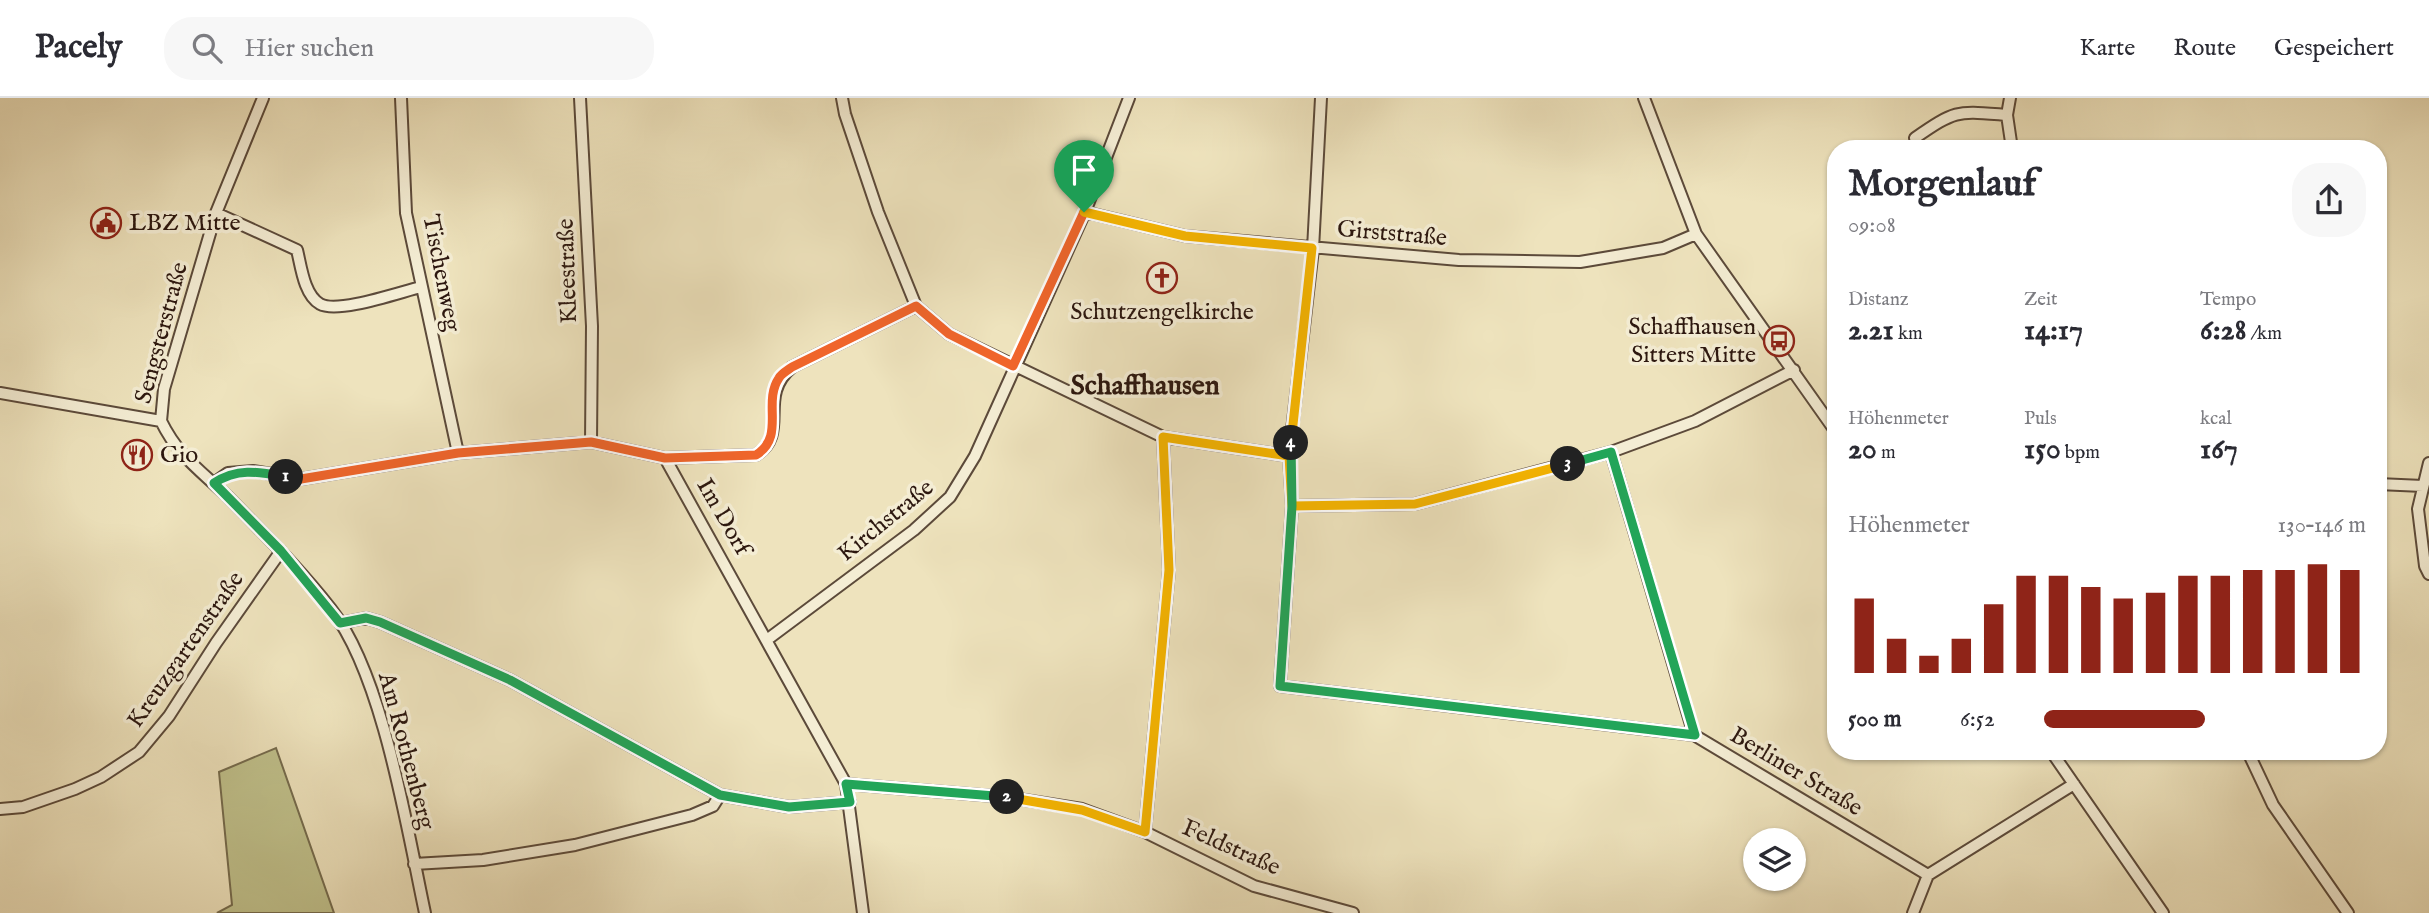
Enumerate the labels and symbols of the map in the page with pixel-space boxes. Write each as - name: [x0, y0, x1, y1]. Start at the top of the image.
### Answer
- pin: [1054, 140, 1114, 212]
- public building icon: LBZ Mitte: [89, 206, 123, 240]
- place label: LBZ Mitte: [129, 208, 240, 239]
- street label: Tischenweg: [414, 212, 468, 335]
- street label: Girststraße: [1336, 214, 1448, 254]
- street label: Kleestraße: [551, 218, 585, 324]
- street label: Sengsterstraße: [128, 259, 196, 407]
- church icon: Schutzengelkirche: [1145, 261, 1179, 295]
- place label: Schutzengelkirche: [1070, 297, 1254, 328]
- place label: Schaffhausen Sitters Mitte: [1628, 312, 1756, 371]
- bus stop icon: Schaffhausen Sitters Mitte: [1762, 324, 1796, 358]
- district label: Schaffhausen: [1070, 369, 1220, 404]
- pin: 4: [1274, 426, 1308, 460]
- restaurant icon: Gio: [120, 438, 154, 472]
- place label: Gio: [160, 440, 198, 471]
- pin: 3: [1550, 446, 1586, 482]
- pin: 1: [268, 460, 304, 494]
- street label: Im Dorf: [689, 473, 760, 565]
- street label: Kirchstraße: [832, 473, 940, 569]
- street label: Kreuzgartenstraße: [120, 566, 252, 734]
- street label: Am Rothenberg: [370, 668, 442, 834]
- street label: Berliner Straße: [1724, 720, 1868, 824]
- pin: 2: [990, 780, 1024, 814]
- street label: Feldstraße: [1177, 813, 1285, 883]

